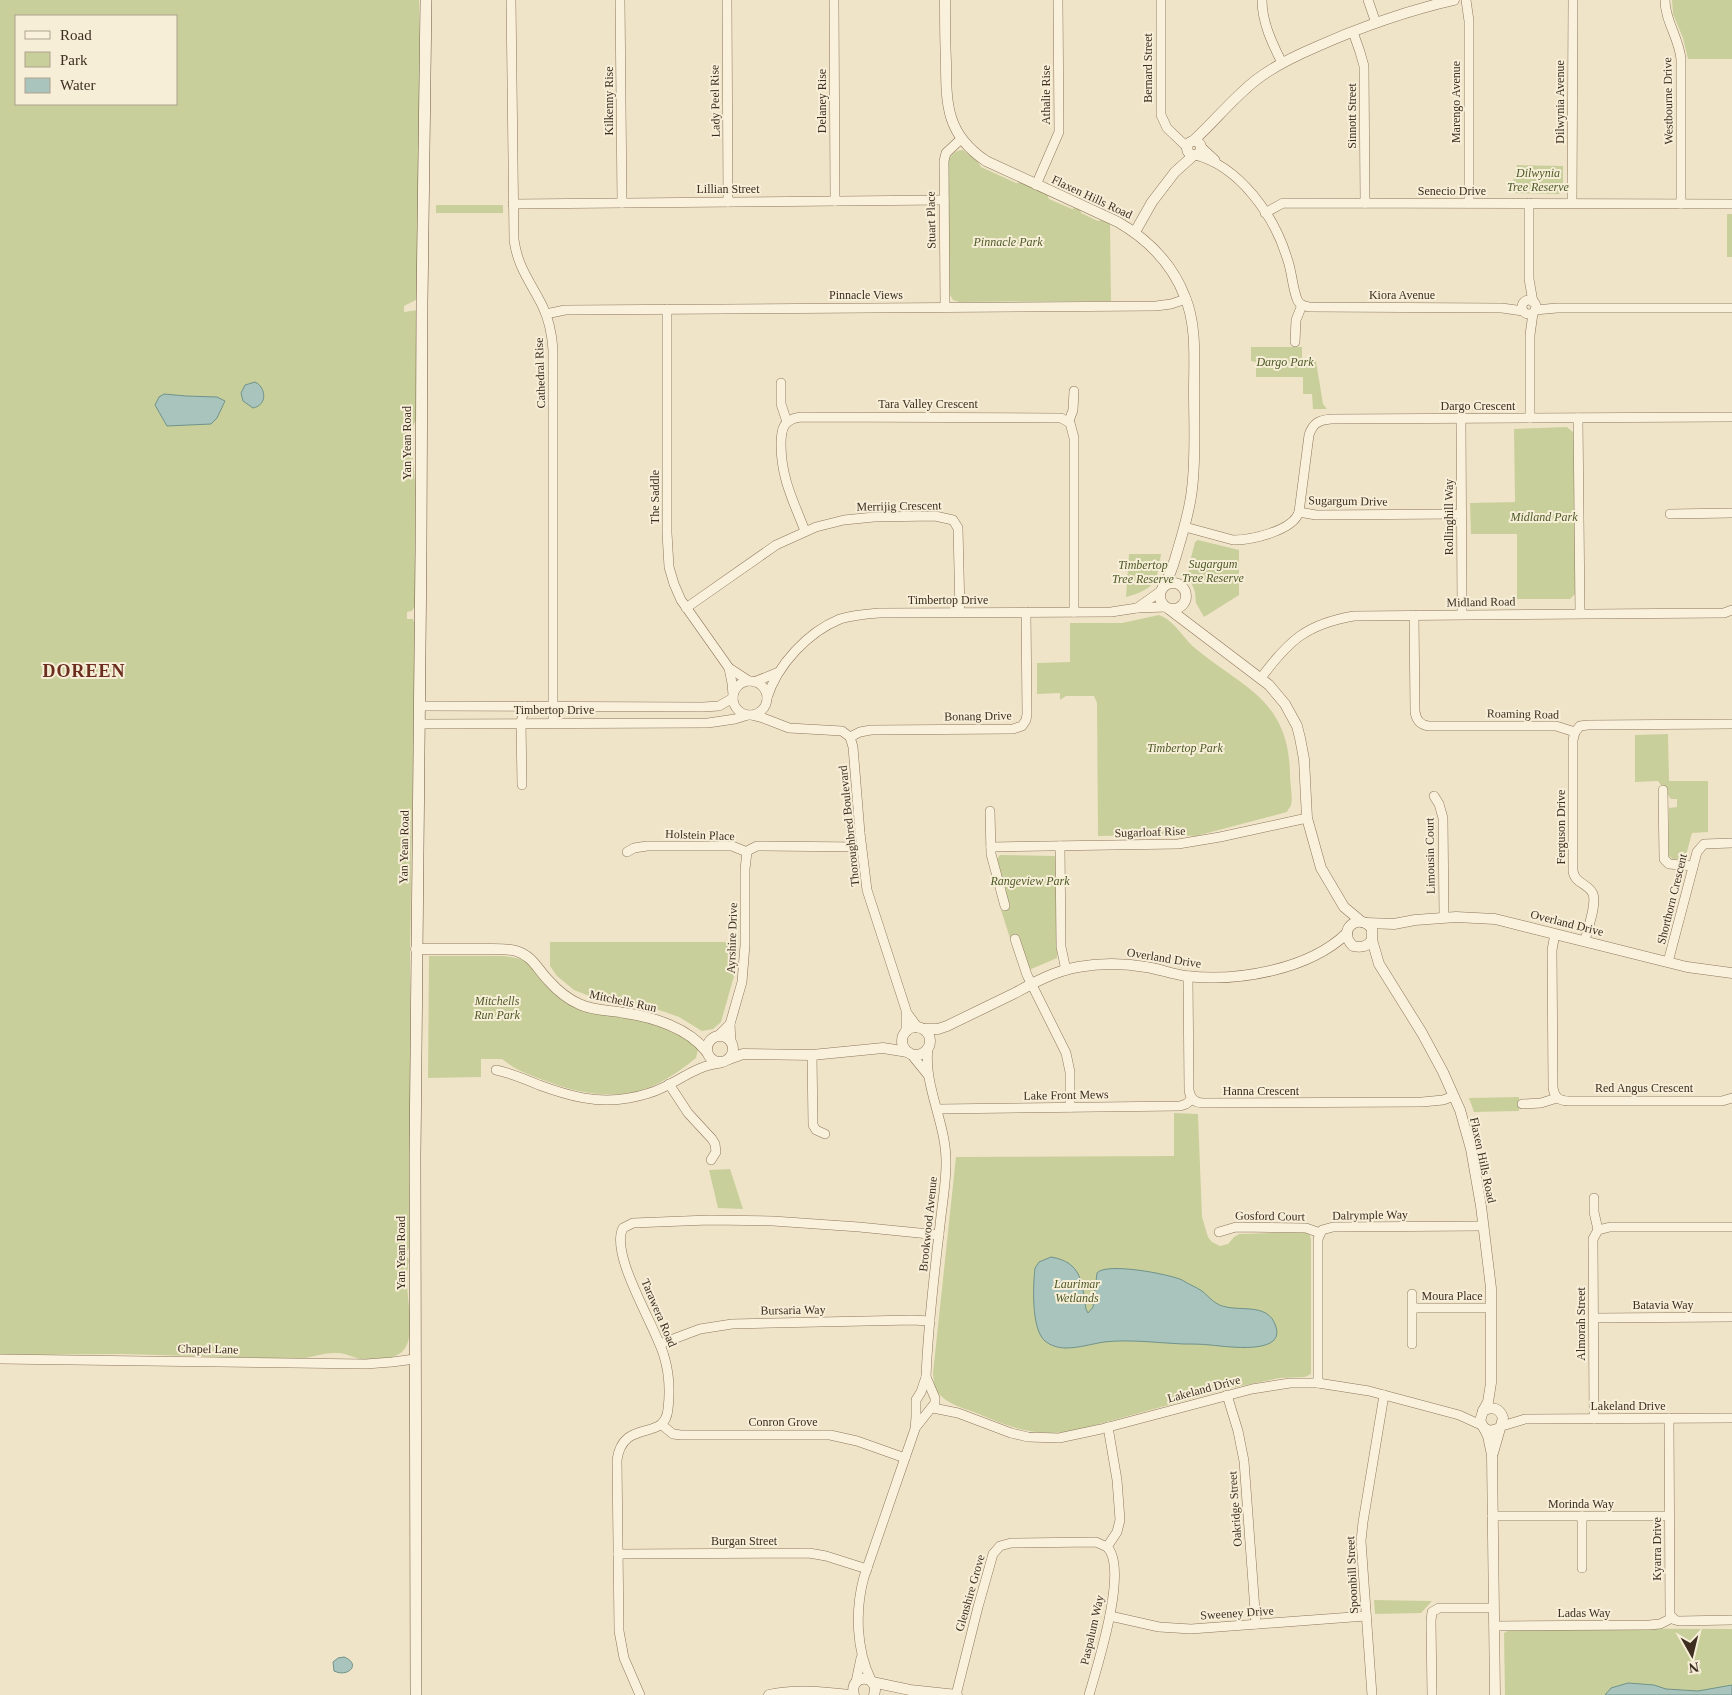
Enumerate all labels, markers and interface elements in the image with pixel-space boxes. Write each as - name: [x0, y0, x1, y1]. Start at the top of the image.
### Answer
- legend: [15, 15, 178, 105]
- text: Road: [60, 27, 92, 43]
- street label: Bernard Street: [1141, 33, 1155, 103]
- text: Park: [60, 52, 88, 68]
- street label: Westbourne Drive: [1660, 57, 1676, 145]
- street label: Dilwynia Avenue: [1553, 60, 1567, 144]
- street label: Marengo Avenue: [1449, 61, 1463, 143]
- street label: Lady Peel Rise: [707, 65, 723, 137]
- street label: Athalie Rise: [1039, 65, 1053, 125]
- street label: Kilkenny Rise: [602, 67, 616, 136]
- street label: Delaney Rise: [815, 69, 829, 133]
- text: Water: [60, 77, 95, 93]
- street label: Sinnott Street: [1345, 83, 1359, 149]
- park label: Dilwynia Tree Reserve: [1507, 166, 1570, 194]
- street label: Flaxen Hills Road: [1049, 172, 1135, 222]
- street label: Lillian Street: [697, 182, 760, 196]
- street label: Senecio Drive: [1418, 184, 1486, 198]
- street label: Stuart Place: [923, 191, 939, 249]
- park label: Pinnacle Park: [973, 235, 1043, 249]
- street label: Pinnacle Views: [829, 288, 903, 302]
- street label: Kiora Avenue: [1369, 288, 1435, 302]
- street label: Cathedral Rise: [532, 337, 548, 409]
- park label: Dargo Park: [1255, 355, 1314, 369]
- street label: Tara Valley Crescent: [878, 397, 978, 411]
- street label: Dargo Crescent: [1441, 399, 1516, 413]
- street label: Yan Yean Road: [400, 406, 414, 480]
- street label: The Saddle: [648, 470, 662, 524]
- street label: Rollinghill Way: [1442, 479, 1456, 555]
- street label: Sugargum Drive: [1308, 493, 1388, 509]
- street label: Merrijig Crescent: [856, 498, 942, 514]
- park label: Midland Park: [1510, 510, 1578, 524]
- park label: Sugargum Tree Reserve: [1182, 557, 1245, 585]
- park label: Timbertop Tree Reserve: [1112, 558, 1175, 586]
- street label: Timbertop Drive: [908, 593, 988, 607]
- street label: Midland Road: [1446, 594, 1516, 610]
- district label: DOREEN: [42, 661, 126, 681]
- street label: Timbertop Drive: [514, 703, 594, 717]
- street label: Roaming Road: [1487, 706, 1559, 722]
- street label: Bonang Drive: [944, 708, 1012, 724]
- park label: Timbertop Park: [1147, 741, 1224, 755]
- street label: Thoroughbred Boulevard: [836, 765, 862, 887]
- street label: Ferguson Drive: [1554, 790, 1568, 864]
- street label: Yan Yean Road: [396, 810, 412, 884]
- street label: Limousin Court: [1422, 817, 1438, 894]
- street label: Sugarloaf Rise: [1114, 824, 1186, 840]
- street label: Holstein Place: [665, 827, 735, 843]
- street label: Shorthorn Crescent: [1654, 852, 1690, 946]
- park label: Rangeview Park: [990, 874, 1070, 888]
- street label: Ayrshire Drive: [724, 902, 740, 974]
- street label: Overland Drive: [1529, 907, 1605, 939]
- street label: Overland Drive: [1126, 945, 1202, 971]
- street label: Mitchells Run: [588, 987, 658, 1015]
- park label: Mitchells Run Park: [473, 994, 521, 1022]
- street label: Red Angus Crescent: [1595, 1081, 1694, 1095]
- street label: Hanna Crescent: [1223, 1084, 1300, 1098]
- street label: Lake Front Mews: [1023, 1087, 1109, 1103]
- street label: Flaxen Hills Road: [1467, 1116, 1499, 1204]
- street label: Brookwood Avenue: [916, 1176, 940, 1272]
- street label: Dalrymple Way: [1332, 1207, 1408, 1223]
- street label: Gosford Court: [1235, 1208, 1306, 1224]
- street label: Yan Yean Road: [394, 1216, 408, 1290]
- street label: Tarawera Road: [638, 1277, 680, 1349]
- park label: Laurimar Wetlands: [1053, 1277, 1100, 1305]
- street label: Almorah Street: [1574, 1287, 1588, 1361]
- street label: Moura Place: [1422, 1289, 1482, 1303]
- street label: Batavia Way: [1632, 1298, 1694, 1312]
- street label: Bursaria Way: [760, 1302, 826, 1318]
- street label: Chapel Lane: [177, 1341, 239, 1357]
- street label: Lakeland Drive: [1166, 1373, 1242, 1405]
- street label: Lakeland Drive: [1591, 1399, 1665, 1413]
- street label: Conron Grove: [749, 1415, 818, 1429]
- street label: Oakridge Street: [1225, 1470, 1245, 1547]
- street label: Morinda Way: [1548, 1497, 1614, 1511]
- street label: Kyarra Drive: [1650, 1517, 1664, 1581]
- street label: Burgan Street: [711, 1534, 778, 1548]
- street label: Spoonbill Street: [1343, 1535, 1361, 1614]
- street label: Glenshire Grove: [952, 1553, 988, 1633]
- street label: Paspalum Way: [1077, 1594, 1107, 1666]
- street label: Sweeney Drive: [1200, 1603, 1274, 1623]
- street label: Ladas Way: [1557, 1606, 1611, 1620]
- north arrow: [1667, 1630, 1717, 1680]
- text: N: [1688, 1659, 1700, 1676]

